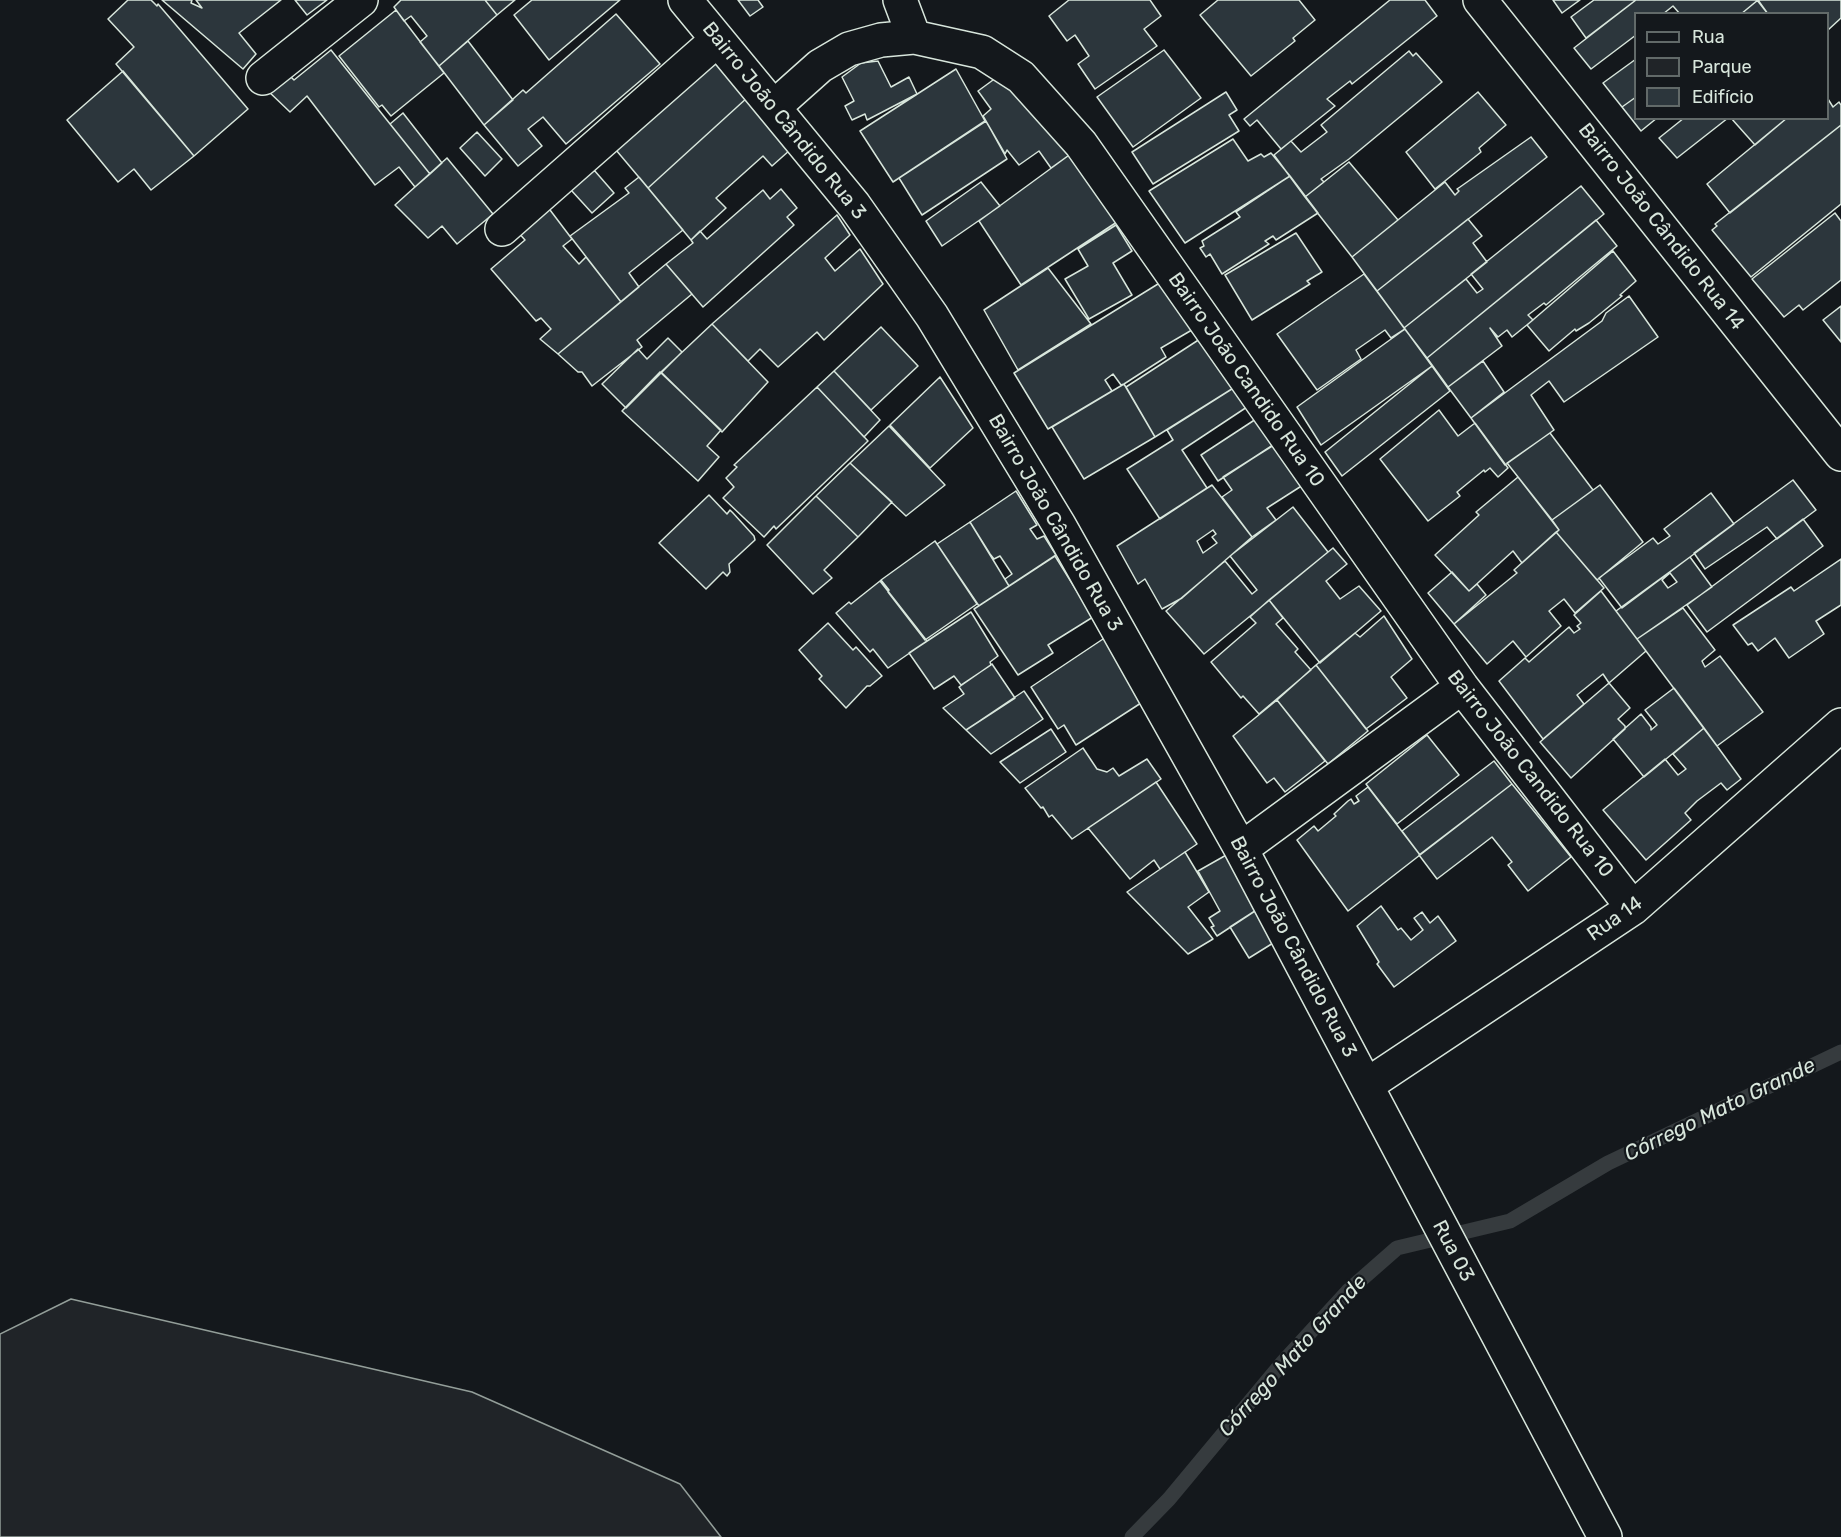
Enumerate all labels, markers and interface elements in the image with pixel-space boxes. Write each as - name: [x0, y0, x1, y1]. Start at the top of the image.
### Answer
- legend: [1634, 12, 1829, 120]
- street label: Bairro João Cândido Rua 3: [697, 18, 871, 224]
- text: Rua: [1692, 26, 1725, 48]
- text: Parque: [1692, 56, 1752, 78]
- text: Edifício: [1692, 86, 1754, 108]
- street label: Bairro João Cândido Rua 14: [1573, 119, 1749, 335]
- street label: Bairro João Candido Rua 10: [1163, 268, 1329, 492]
- street label: Bairro João Cândido Rua 3: [983, 410, 1127, 636]
- street label: Bairro João Candido Rua 10: [1442, 666, 1618, 882]
- street label: Bairro João Cândido Rua 3: [1224, 832, 1362, 1062]
- street label: Rua 14: [1583, 891, 1647, 947]
- water label: Córrego Mato Grande: [1620, 1053, 1820, 1167]
- street label: Rua 03: [1427, 1216, 1479, 1286]
- water label: Córrego Mato Grande: [1214, 1270, 1372, 1442]

